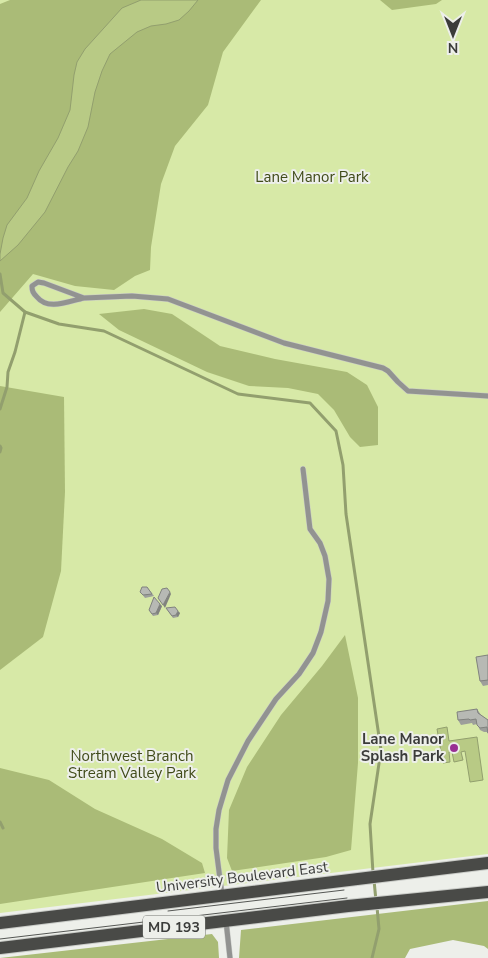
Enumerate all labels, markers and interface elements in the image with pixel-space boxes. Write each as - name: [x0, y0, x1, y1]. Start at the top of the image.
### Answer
- north arrow: [428, 10, 478, 60]
- text: N: [448, 38, 458, 57]
- park label: Lane Manor Park: [255, 167, 369, 187]
- place label: Lane Manor Splash Park: [361, 729, 445, 766]
- marker: Lane Manor Splash Park: [448, 742, 460, 754]
- park label: Northwest Branch Stream Valley Park: [68, 746, 196, 783]
- street label: University Boulevard East: [155, 856, 330, 897]
- road number: MD 193: [143, 916, 205, 939]

